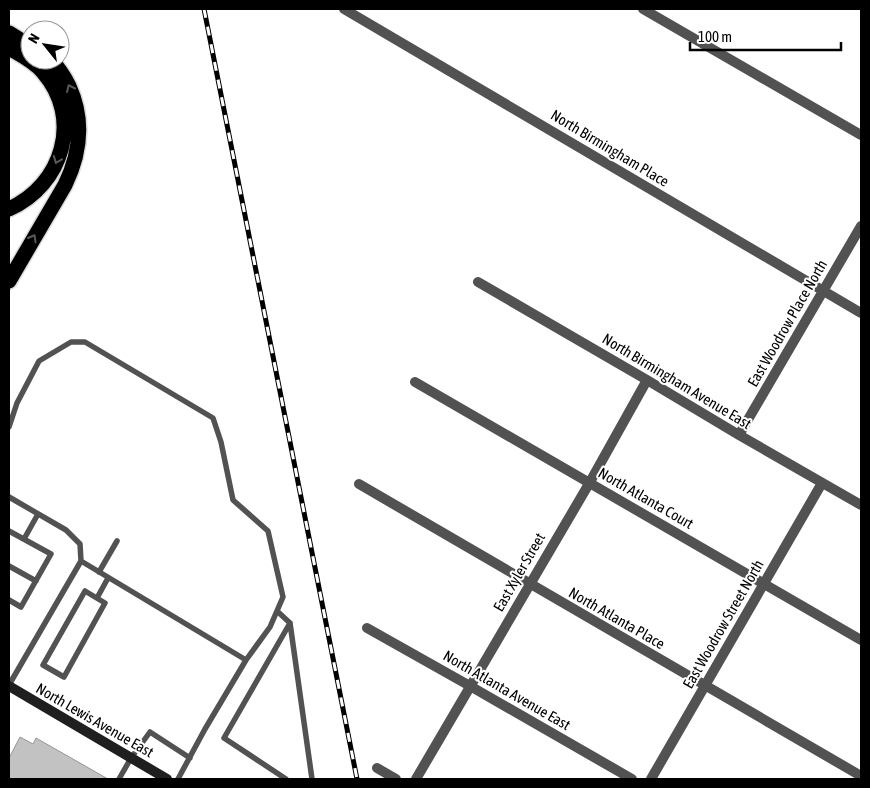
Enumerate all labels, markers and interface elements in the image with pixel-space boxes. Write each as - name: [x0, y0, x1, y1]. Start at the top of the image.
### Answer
- north arrow: [20, 20, 70, 70]
- scale bar: [690, 20, 841, 52]
- text: 100 m: [698, 28, 732, 45]
- text: N: [25, 31, 43, 46]
- one-way arrow: [66, 85, 76, 94]
- street label: North Birmingham Place: [548, 106, 672, 190]
- one-way arrow: [53, 155, 64, 164]
- one-way arrow: [27, 235, 37, 244]
- street label: East Woodrow Place North: [744, 257, 830, 389]
- street label: North Birmingham Avenue East: [600, 330, 754, 432]
- street label: North Atlanta Court: [596, 464, 696, 532]
- street label: East Xyler Street: [490, 530, 548, 614]
- street label: East Woodrow Street North: [679, 557, 767, 691]
- street label: North Atlanta Place: [566, 584, 668, 652]
- street label: North Atlanta Avenue East: [441, 647, 573, 733]
- street label: North Lewis Avenue East: [33, 679, 157, 761]

